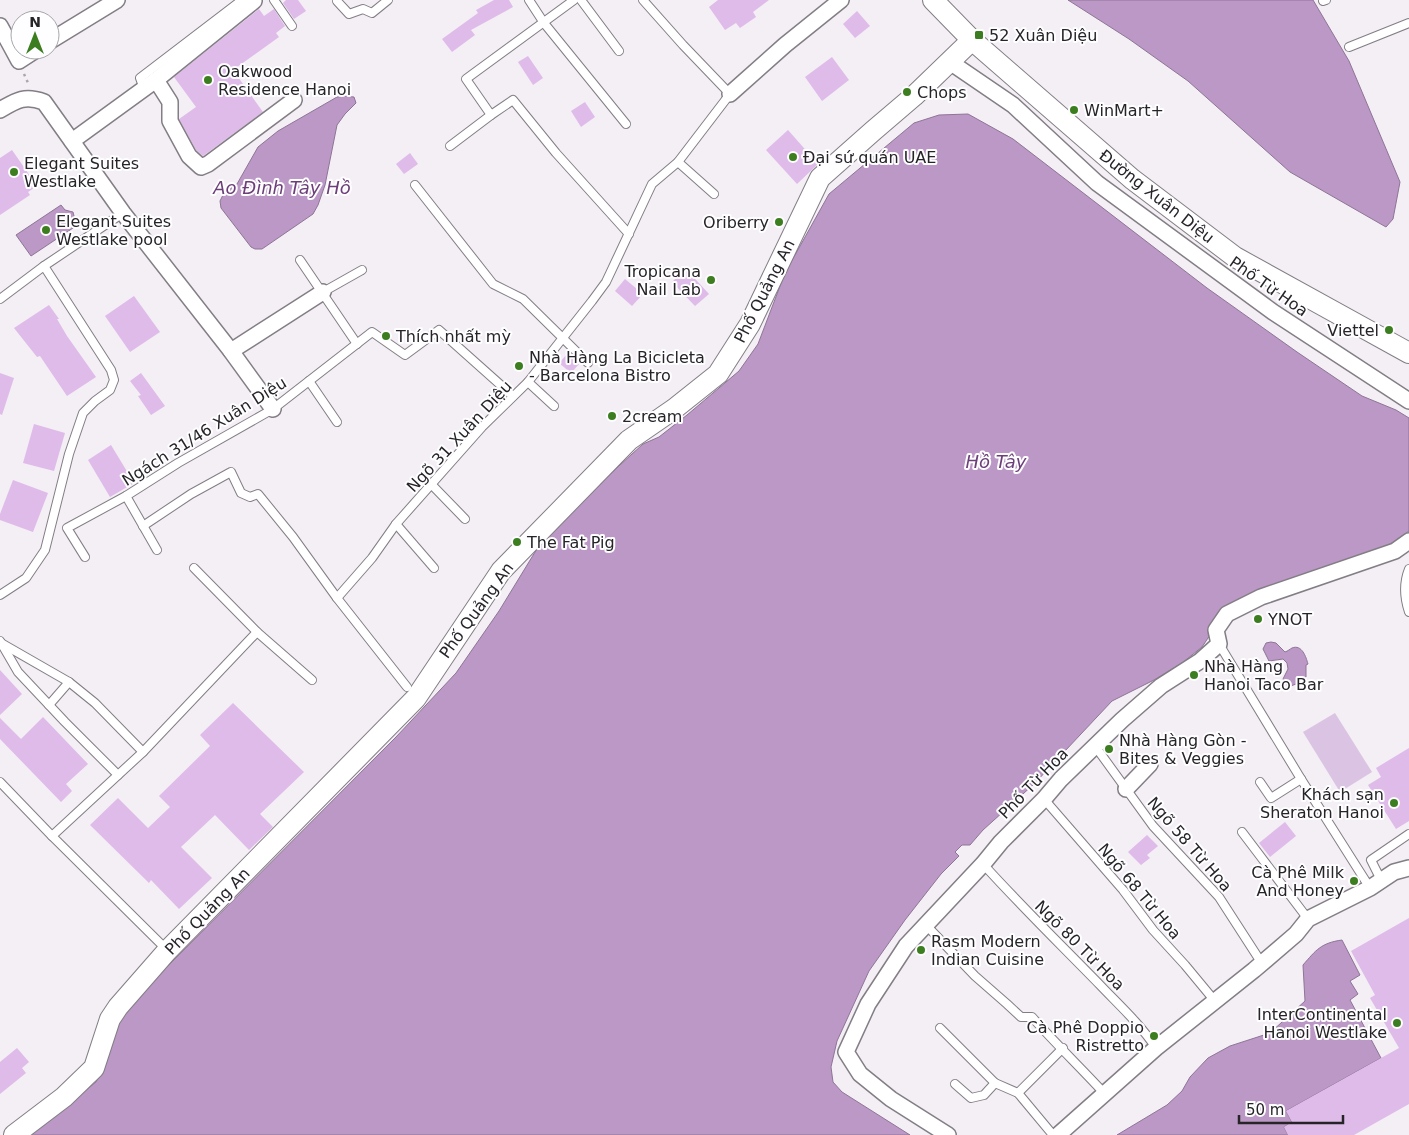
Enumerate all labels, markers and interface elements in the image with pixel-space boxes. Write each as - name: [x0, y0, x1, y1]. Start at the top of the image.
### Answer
- north arrow: [10, 10, 60, 60]
- text: N: [29, 14, 41, 30]
- place label: 52 Xuân Diệu: [989, 26, 1097, 45]
- marker: 52 Xuân Diệu: [973, 29, 985, 41]
- place label: Oakwood Residence Hanoi: [218, 62, 351, 99]
- marker: Oakwood Residence Hanoi: [202, 74, 214, 86]
- place label: Chops: [917, 83, 967, 102]
- marker: Chops: [901, 86, 913, 98]
- place label: WinMart+: [1084, 101, 1164, 120]
- marker: WinMart+: [1068, 104, 1080, 116]
- street label: Đường Xuân Diệu: [1095, 146, 1218, 247]
- place label: Đại sứ quán UAE: [803, 148, 936, 167]
- marker: Đại sứ quán UAE: [787, 151, 799, 163]
- place label: Elegant Suites Westlake: [24, 154, 139, 191]
- marker: Elegant Suites Westlake: [8, 166, 20, 178]
- water label: Ao Đình Tây Hồ: [212, 177, 351, 198]
- place label: Elegant Suites Westlake pool: [56, 212, 171, 249]
- place label: Oriberry: [703, 213, 769, 232]
- marker: Oriberry: [773, 216, 785, 228]
- marker: Elegant Suites Westlake pool: [40, 224, 52, 236]
- street label: Phố Quảng An: [730, 236, 799, 346]
- street label: Phố Từ Hoa: [1226, 252, 1312, 320]
- place label: Tropicana Nail Lab: [623, 262, 701, 299]
- marker: Tropicana Nail Lab: [705, 274, 717, 286]
- place label: Viettel: [1327, 321, 1379, 340]
- marker: Viettel: [1383, 324, 1395, 336]
- place label: Thích nhất mỳ: [395, 327, 511, 346]
- marker: Thích nhất mỳ: [380, 330, 392, 342]
- place label: Nhà Hàng La Bicicleta - Barcelona Bistro: [529, 348, 705, 385]
- marker: Nhà Hàng La Bicicleta - Barcelona Bistro: [513, 360, 525, 372]
- street label: Ngách 31/46 Xuân Diệu: [119, 373, 290, 490]
- street label: Ngõ 31 Xuân Diệu: [403, 377, 516, 496]
- place label: 2cream: [622, 407, 682, 426]
- marker: 2cream: [606, 410, 618, 422]
- water label: Hồ Tây: [965, 451, 1027, 472]
- place label: The Fat Pig: [526, 533, 615, 552]
- marker: The Fat Pig: [511, 536, 523, 548]
- street label: Phố Quảng An: [435, 559, 517, 662]
- place label: YNOT: [1267, 610, 1312, 629]
- marker: YNOT: [1252, 613, 1264, 625]
- place label: Nhà Hàng Hanoi Taco Bar: [1204, 657, 1324, 694]
- marker: Nhà Hàng Hanoi Taco Bar: [1188, 669, 1200, 681]
- place label: Nhà Hàng Gòn - Bites & Veggies: [1119, 731, 1246, 768]
- marker: Nhà Hàng Gòn - Bites & Veggies: [1103, 743, 1115, 755]
- street label: Phố Từ Hoa: [995, 744, 1072, 823]
- place label: Khách sạn Sheraton Hanoi: [1260, 785, 1384, 822]
- street label: Ngõ 58 Từ Hoa: [1143, 793, 1236, 895]
- marker: Khách sạn Sheraton Hanoi: [1388, 797, 1400, 809]
- street label: Ngõ 68 Từ Hoa: [1094, 840, 1185, 943]
- place label: Cà Phê Milk And Honey: [1251, 863, 1345, 900]
- street label: Phố Quảng An: [161, 864, 254, 959]
- marker: Cà Phê Milk And Honey: [1348, 875, 1360, 887]
- street label: Ngõ 80 Từ Hoa: [1031, 897, 1128, 994]
- place label: Rasm Modern Indian Cuisine: [931, 932, 1044, 969]
- marker: Rasm Modern Indian Cuisine: [915, 944, 927, 956]
- place label: InterContinental Hanoi Westlake: [1257, 1005, 1387, 1042]
- marker: InterContinental Hanoi Westlake: [1391, 1017, 1403, 1029]
- place label: Cà Phê Doppio Ristretto: [1027, 1018, 1144, 1055]
- marker: Cà Phê Doppio Ristretto: [1148, 1030, 1160, 1042]
- scale bar: [1239, 1092, 1343, 1124]
- text: 50 m: [1246, 1101, 1284, 1119]

